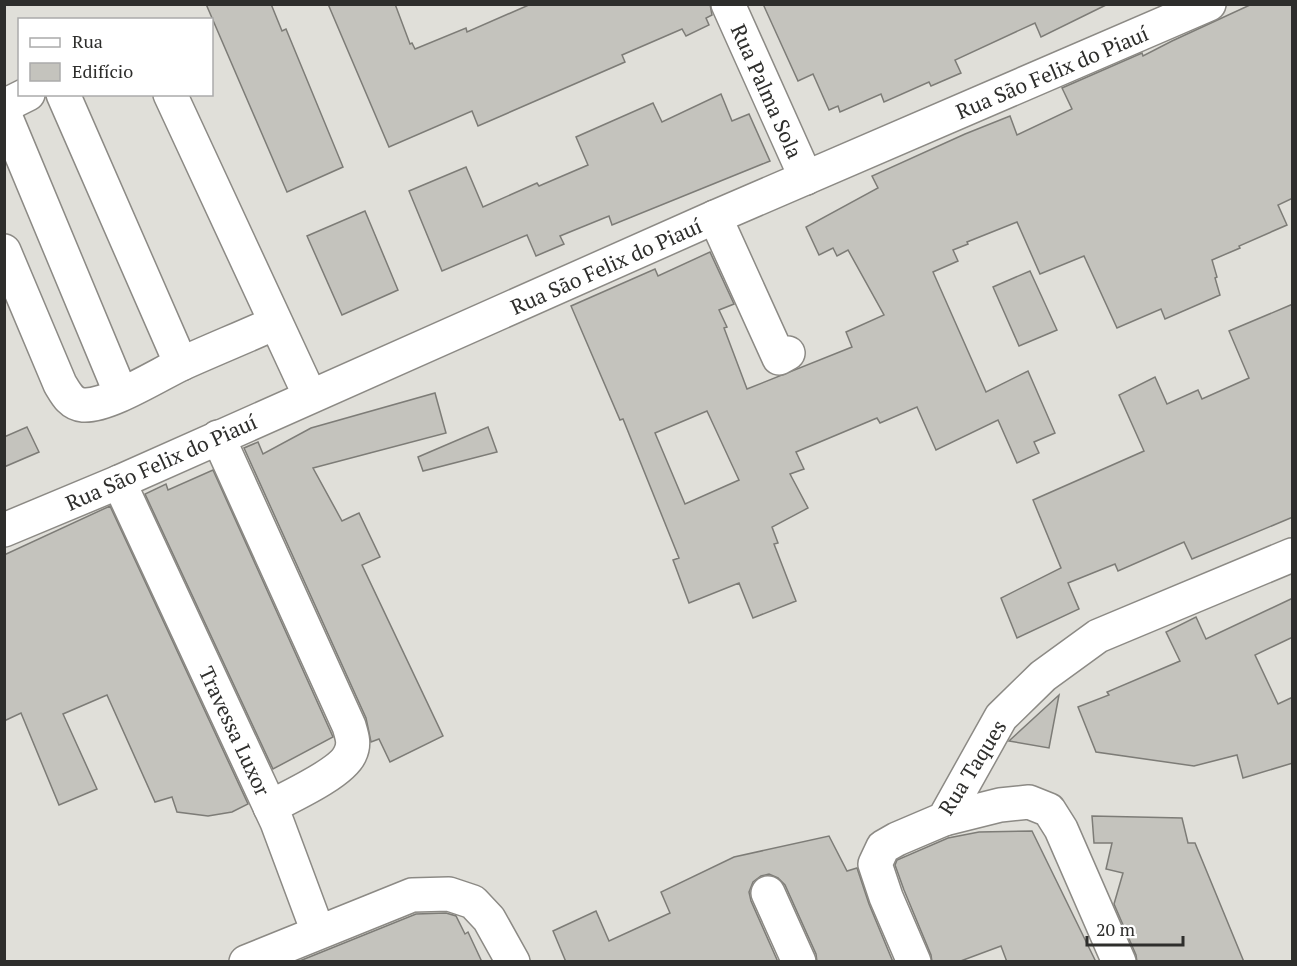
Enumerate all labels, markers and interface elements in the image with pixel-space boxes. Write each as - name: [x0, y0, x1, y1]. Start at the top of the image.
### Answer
- legend: [18, 18, 213, 96]
- street label: Rua Palma Sola: [725, 19, 809, 163]
- street label: Rua São Felix do Piauí: [951, 19, 1153, 125]
- text: Rua: [72, 29, 103, 53]
- text: Edifício: [72, 59, 133, 83]
- street label: Rua São Felix do Piauí: [506, 211, 707, 321]
- street label: Rua São Felix do Piauí: [61, 407, 262, 517]
- street label: Travessa Luxor: [193, 662, 277, 800]
- street label: Rua Taques: [932, 714, 1012, 820]
- scale bar: [1087, 909, 1183, 947]
- text: 20 m: [1096, 917, 1136, 941]

